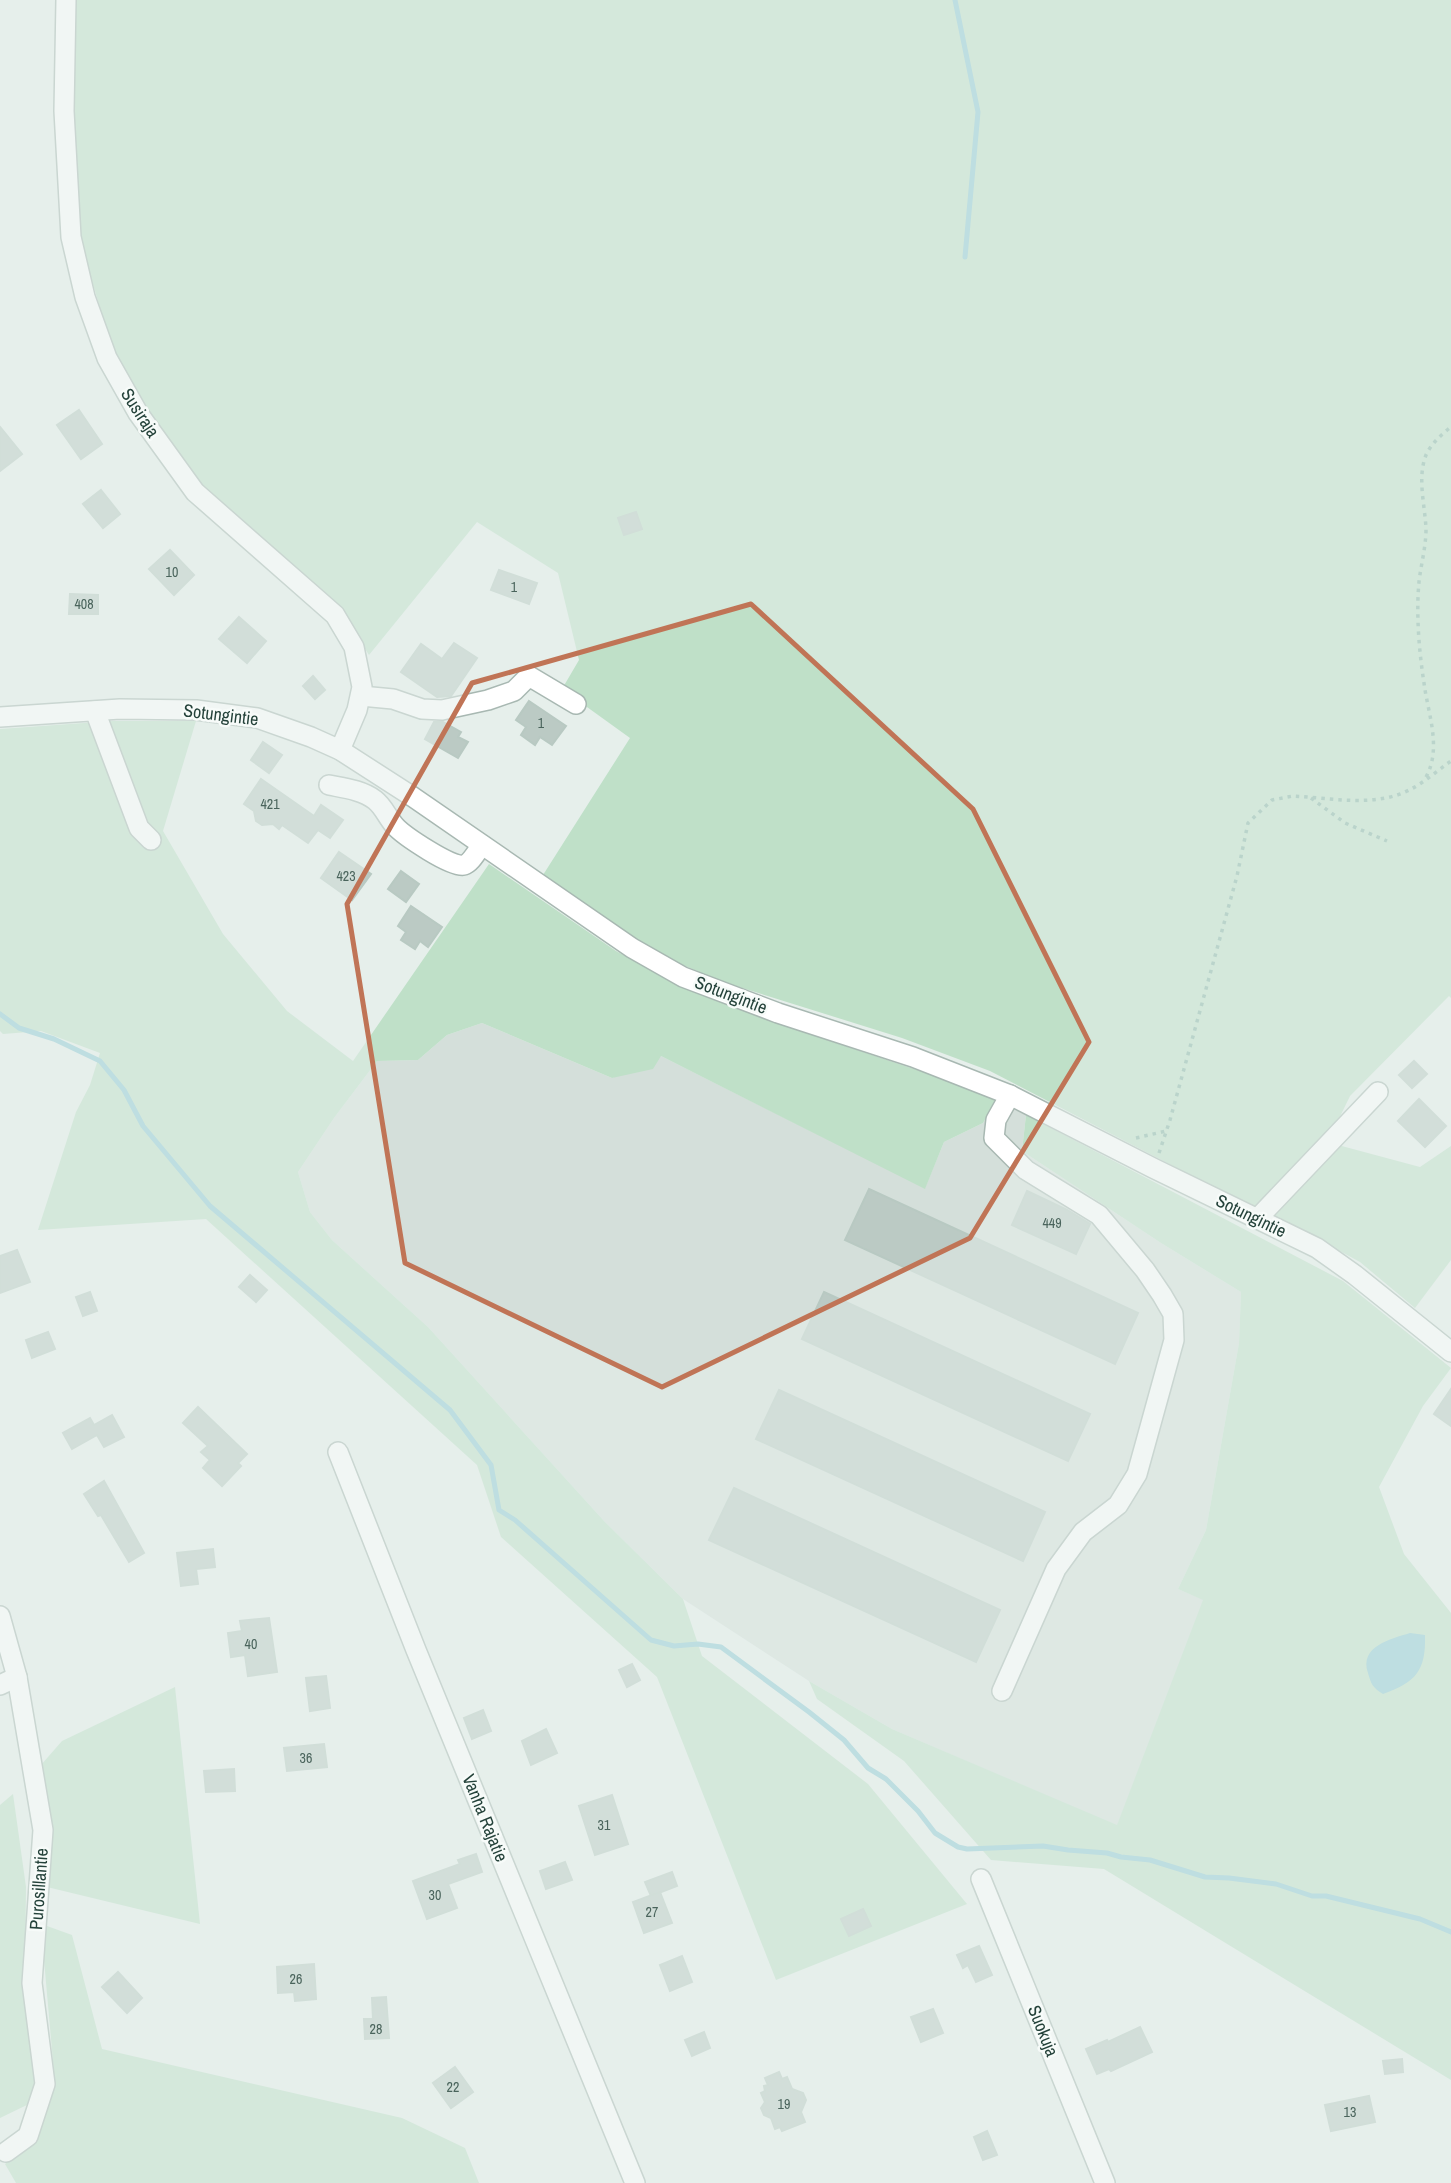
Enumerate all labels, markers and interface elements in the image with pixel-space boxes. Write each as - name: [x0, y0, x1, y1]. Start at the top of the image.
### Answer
- street label: Susiraja: [115, 383, 166, 442]
- house number: 10: [166, 563, 178, 581]
- house number: 1: [511, 578, 518, 596]
- house number: 408: [74, 595, 94, 613]
- street label: Sotungintie: [182, 697, 260, 732]
- house number: 1: [538, 714, 545, 732]
- house number: 421: [260, 795, 280, 813]
- house number: 423: [336, 867, 356, 885]
- street label: Sotungintie: [691, 969, 771, 1020]
- street label: Sotungintie: [1212, 1188, 1291, 1243]
- house number: 449: [1042, 1214, 1062, 1232]
- house number: 40: [245, 1635, 257, 1653]
- house number: 36: [300, 1749, 312, 1767]
- street label: Vanha Rajatie: [457, 1770, 514, 1865]
- house number: 31: [598, 1816, 611, 1834]
- street label: Purosillantie: [23, 1847, 54, 1931]
- house number: 30: [429, 1886, 441, 1904]
- house number: 27: [646, 1903, 658, 1921]
- house number: 26: [290, 1970, 302, 1988]
- street label: Suokuja: [1022, 2001, 1065, 2060]
- house number: 28: [370, 2020, 382, 2038]
- house number: 22: [447, 2078, 459, 2096]
- house number: 19: [778, 2095, 790, 2113]
- house number: 13: [1344, 2103, 1356, 2121]

